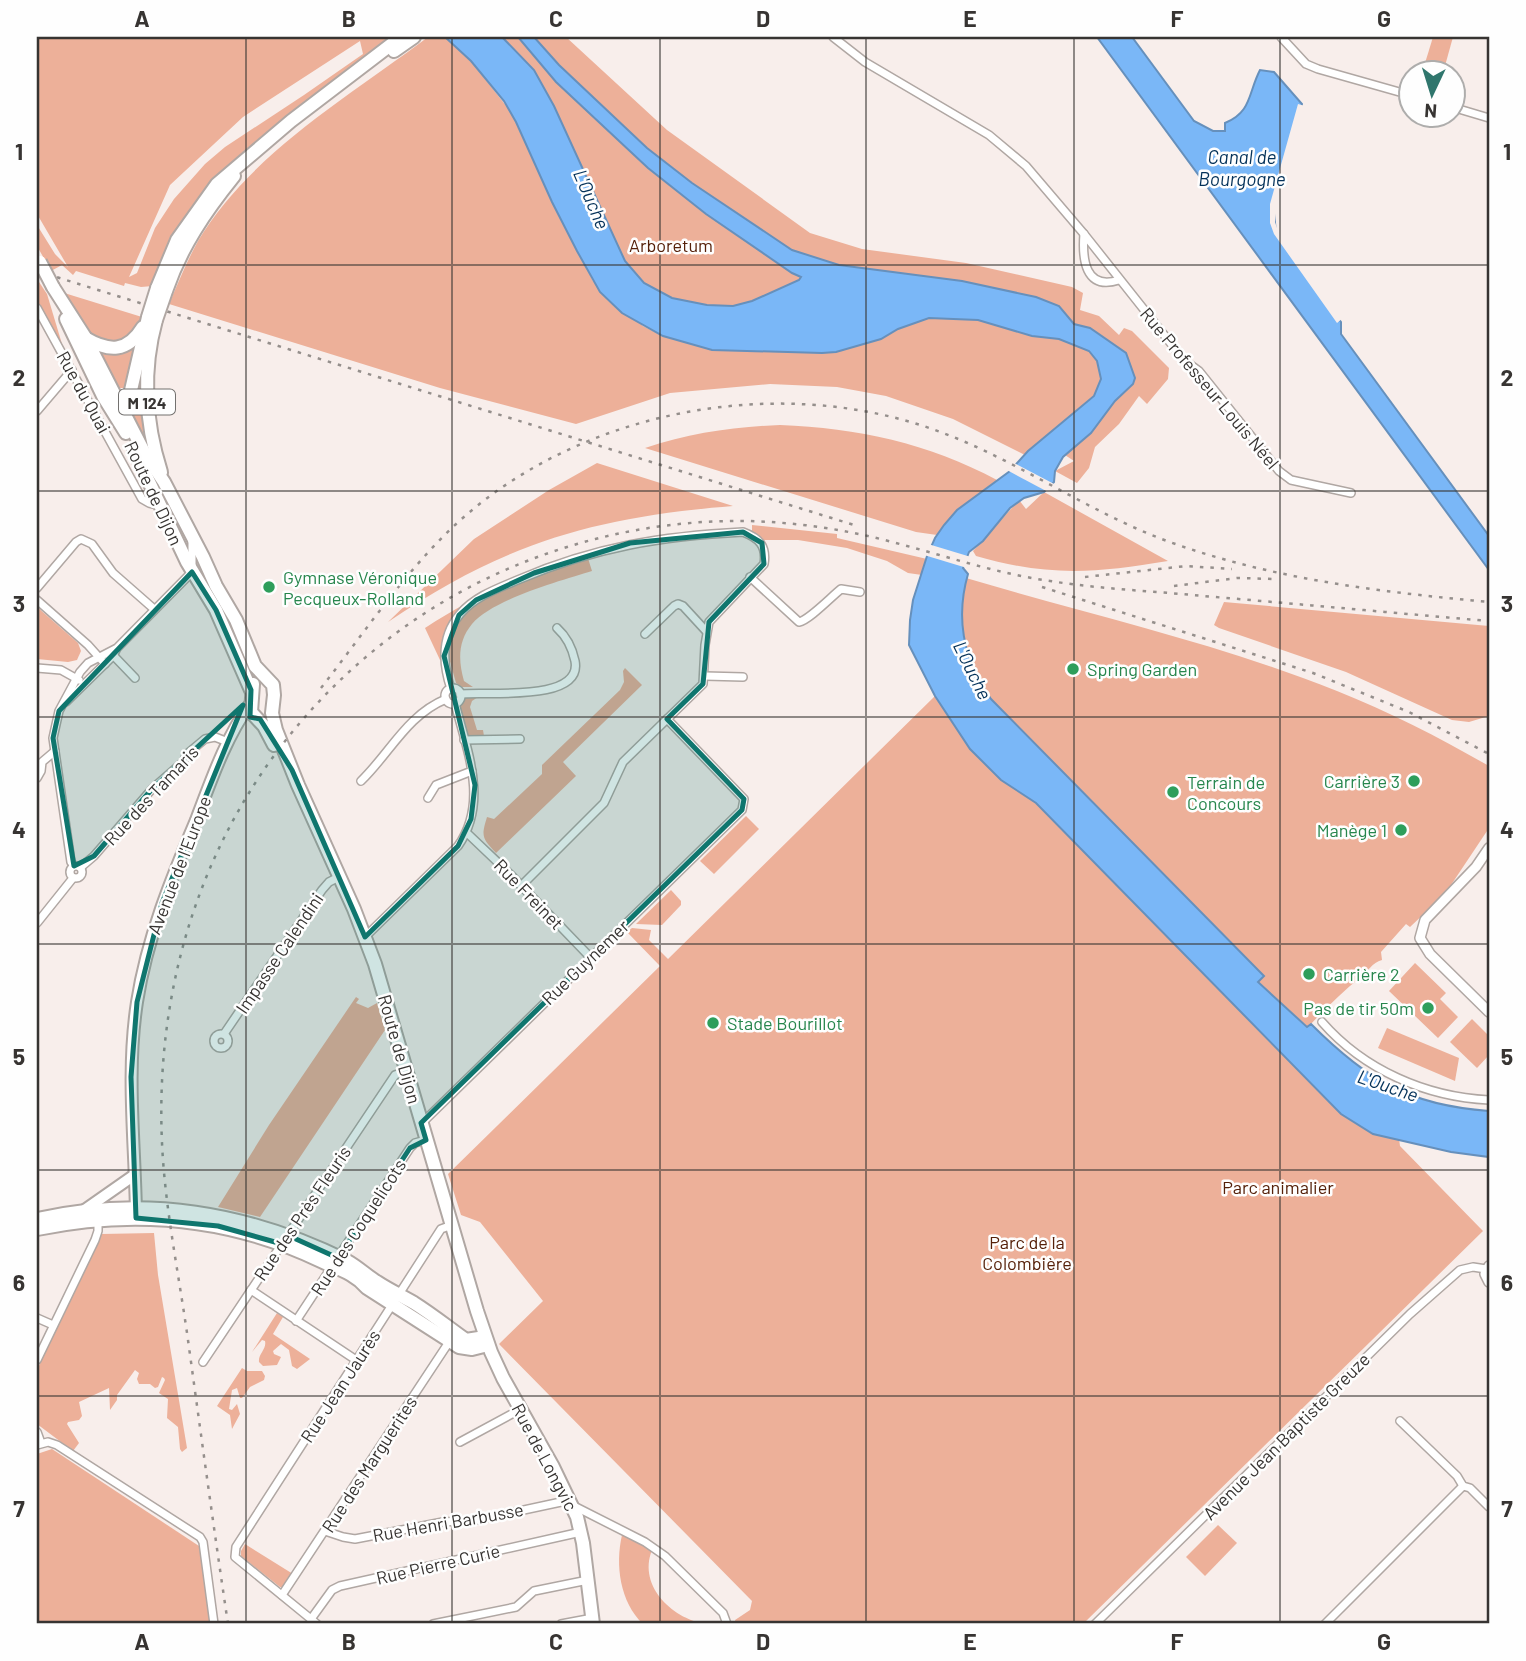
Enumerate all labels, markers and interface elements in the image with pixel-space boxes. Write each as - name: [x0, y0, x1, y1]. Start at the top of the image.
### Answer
- text: A: [134, 4, 150, 32]
- text: B: [342, 4, 356, 32]
- text: C: [549, 4, 563, 32]
- text: D: [756, 4, 770, 32]
- text: E: [963, 4, 977, 32]
- text: F: [1171, 4, 1184, 32]
- text: G: [1377, 4, 1391, 32]
- north arrow: [1396, 60, 1466, 130]
- text: N: [1424, 100, 1438, 123]
- text: 1: [15, 137, 23, 165]
- text: 1: [1503, 137, 1511, 165]
- water label: Canal de Bourgogne: [1198, 145, 1286, 190]
- water label: L'Ouche: [569, 166, 615, 232]
- park label: Arboretum: [629, 234, 713, 256]
- street label: Rue Professeur Louis Néel: [1136, 303, 1284, 473]
- street label: Rue du Quai: [52, 347, 116, 437]
- text: 2: [13, 363, 25, 391]
- text: 2: [1501, 363, 1513, 391]
- road number: M 124: [119, 390, 175, 414]
- street label: Route de Dijon: [120, 437, 188, 549]
- place label: Gymnase Véronique Pecqueux-Rolland: [283, 566, 437, 609]
- marker: Gymnase Véronique Pecqueux-Rolland: [261, 579, 277, 595]
- text: 3: [13, 589, 25, 617]
- text: 3: [1501, 589, 1513, 617]
- water label: L'Ouche: [949, 637, 997, 703]
- place label: Spring Garden: [1087, 658, 1197, 680]
- marker: Spring Garden: [1065, 661, 1081, 677]
- street label: Rue des Tamaris: [99, 741, 203, 849]
- place label: Carrière 3: [1324, 770, 1400, 792]
- place label: Terrain de Concours: [1187, 771, 1265, 814]
- marker: Carrière 3: [1406, 773, 1422, 789]
- marker: Terrain de Concours: [1165, 784, 1181, 800]
- street label: Avenue de l'Europe: [142, 793, 216, 937]
- text: 4: [12, 815, 26, 843]
- text: 4: [1500, 815, 1514, 843]
- place label: Manège 1: [1317, 819, 1387, 841]
- marker: Manège 1: [1393, 822, 1409, 838]
- street label: Rue Freinet: [490, 854, 568, 934]
- street label: Impasse Calendini: [230, 888, 328, 1018]
- street label: Rue Guynemer: [537, 915, 634, 1009]
- place label: Carrière 2: [1323, 963, 1400, 985]
- marker: Carrière 2: [1301, 966, 1317, 982]
- street label: Route de Dijon: [374, 992, 426, 1106]
- place label: Pas de tir 50m: [1303, 997, 1414, 1019]
- marker: Pas de tir 50m: [1420, 1000, 1436, 1016]
- place label: Stade Bourillot: [727, 1012, 843, 1034]
- marker: Stade Bourillot: [705, 1015, 721, 1031]
- text: 5: [13, 1042, 25, 1070]
- text: 5: [1501, 1042, 1513, 1070]
- water label: L'Ouche: [1355, 1064, 1422, 1106]
- street label: Rue des Près Fleuris: [249, 1142, 355, 1284]
- street label: Rue des Coquelicots: [306, 1155, 410, 1299]
- park label: Parc animalier: [1222, 1176, 1334, 1198]
- park label: Parc de la Colombière: [982, 1231, 1072, 1274]
- text: 6: [13, 1268, 25, 1296]
- text: 6: [1501, 1268, 1513, 1296]
- street label: Rue Jean Jaurès: [295, 1325, 385, 1447]
- street label: Avenue Jean Baptiste Greuze: [1198, 1348, 1374, 1524]
- street label: Rue des Marguerites: [317, 1392, 421, 1536]
- street label: Rue de Longvic: [507, 1399, 583, 1515]
- text: 7: [13, 1494, 25, 1522]
- text: 7: [1501, 1494, 1513, 1522]
- street label: Rue Henri Barbusse: [371, 1498, 525, 1546]
- street label: Rue Pierre Curie: [374, 1539, 502, 1589]
- text: A: [134, 1627, 150, 1655]
- text: B: [342, 1627, 356, 1655]
- text: C: [549, 1627, 563, 1655]
- text: D: [756, 1627, 770, 1655]
- text: E: [963, 1627, 977, 1655]
- text: F: [1171, 1627, 1184, 1655]
- text: G: [1377, 1627, 1391, 1655]

